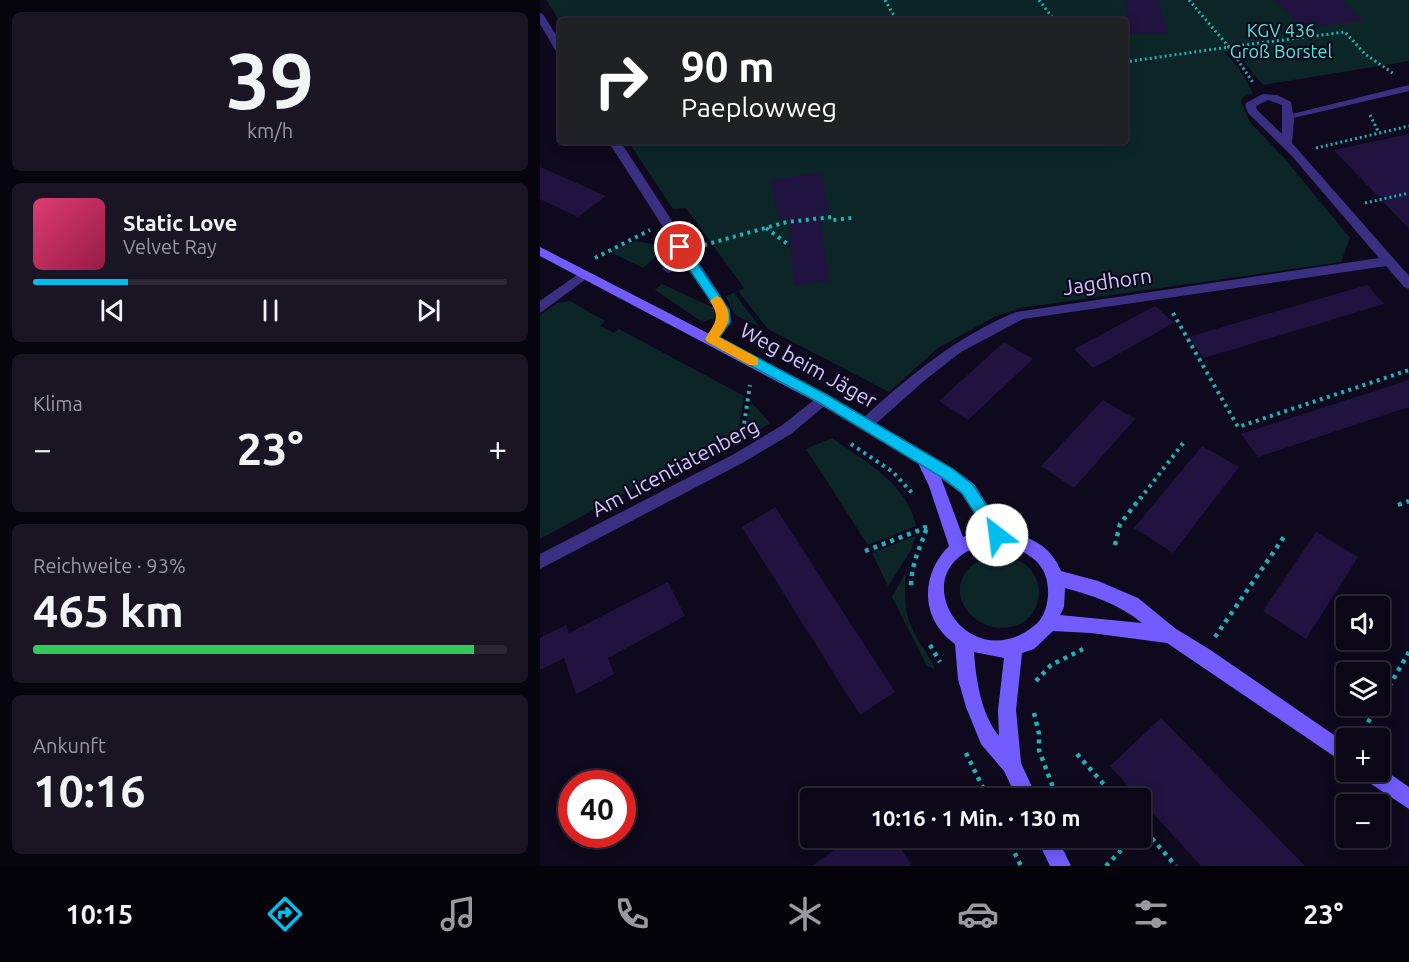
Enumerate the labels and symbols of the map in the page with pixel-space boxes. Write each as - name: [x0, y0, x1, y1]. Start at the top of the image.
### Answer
- park label: KGV 436 Groß Borstel: [1230, 20, 1333, 61]
- pin: [654, 221, 705, 272]
- street label: Jagdhorn: [1061, 263, 1153, 299]
- street label: Weg beim Jäger: [737, 318, 881, 412]
- street label: Am Licentiatenberg: [587, 413, 763, 521]
- position arrow: [965, 503, 1029, 567]
- speed limit sign: 40: [558, 770, 636, 848]

